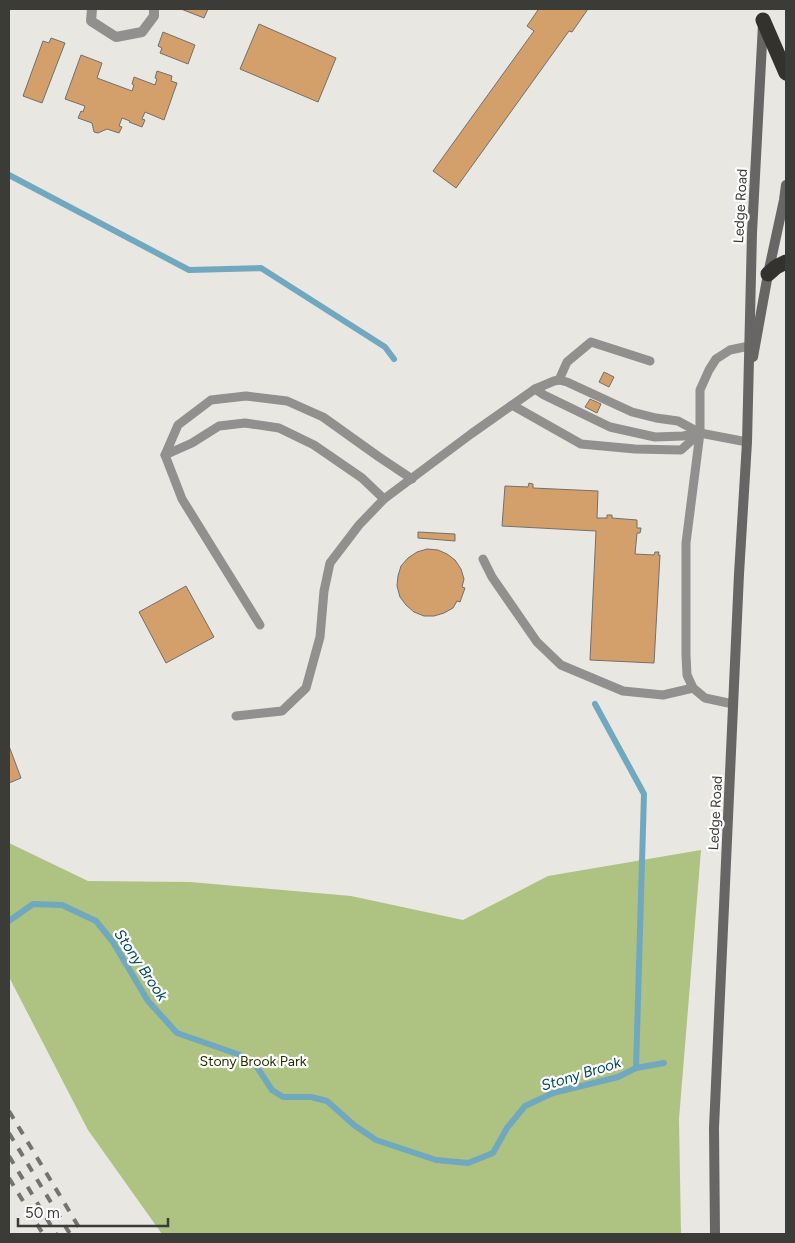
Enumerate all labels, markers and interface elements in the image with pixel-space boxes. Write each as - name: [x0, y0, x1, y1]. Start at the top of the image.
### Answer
- street label: Ledge Road: [730, 168, 751, 244]
- street label: Ledge Road: [705, 775, 726, 851]
- water label: Stony Brook: [110, 926, 172, 1005]
- park label: Stony Brook Park: [200, 1053, 307, 1070]
- water label: Stony Brook: [539, 1053, 624, 1095]
- scale bar: [18, 1196, 168, 1228]
- text: 50 m: [25, 1204, 60, 1222]

